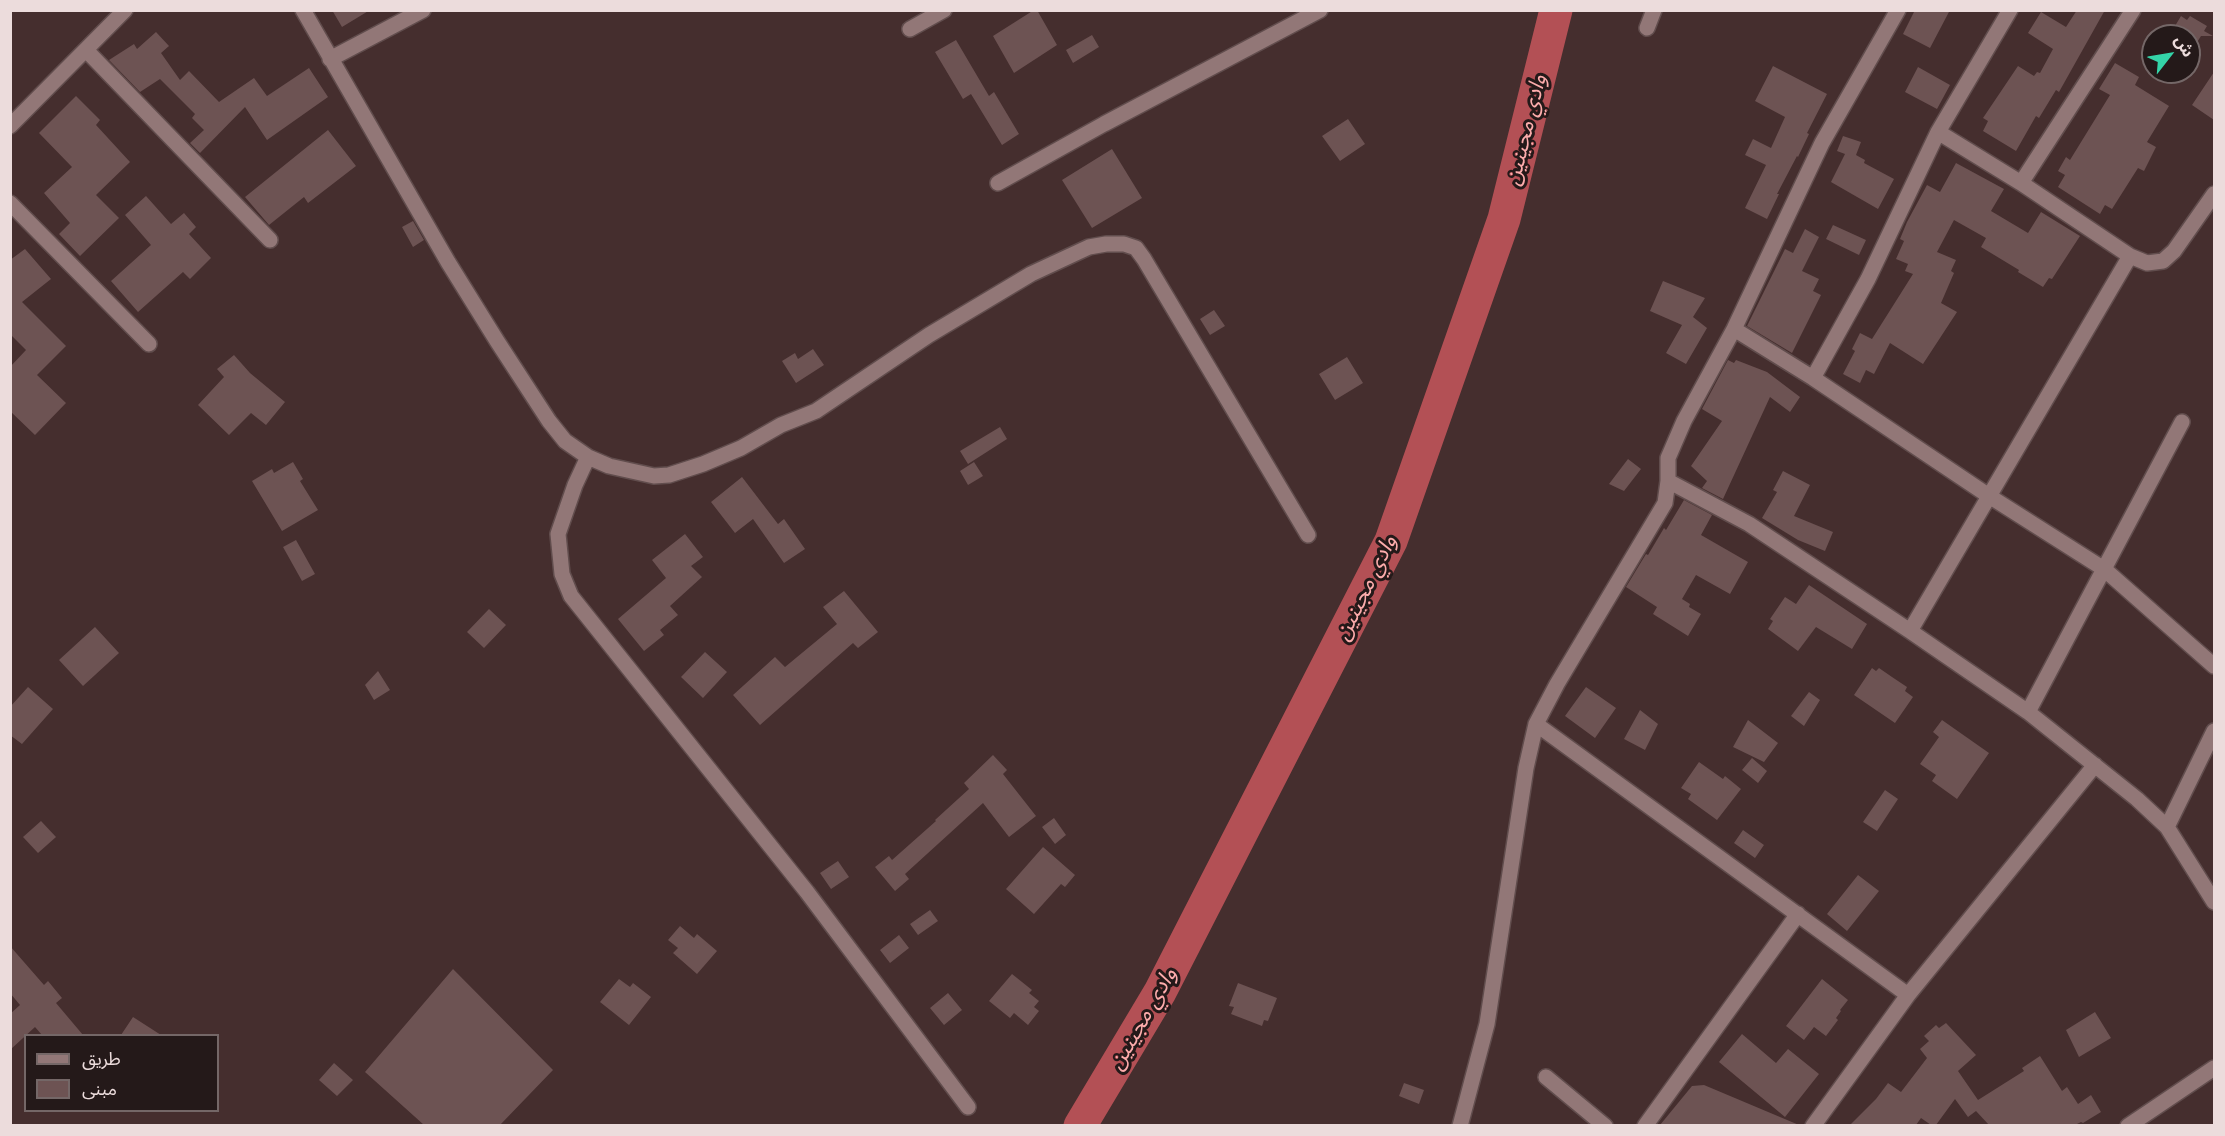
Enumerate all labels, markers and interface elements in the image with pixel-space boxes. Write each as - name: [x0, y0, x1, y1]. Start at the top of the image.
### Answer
- north arrow: [2141, 24, 2201, 84]
- text: ش: [2170, 31, 2200, 61]
- water label: وادي مجينين: [1499, 72, 1553, 188]
- water label: وادي مجينين: [1329, 531, 1403, 645]
- water label: وادي مجينين: [1103, 963, 1183, 1075]
- legend: [24, 1034, 219, 1112]
- text: طريق: [82, 1046, 121, 1070]
- text: مبنى: [82, 1076, 117, 1100]

